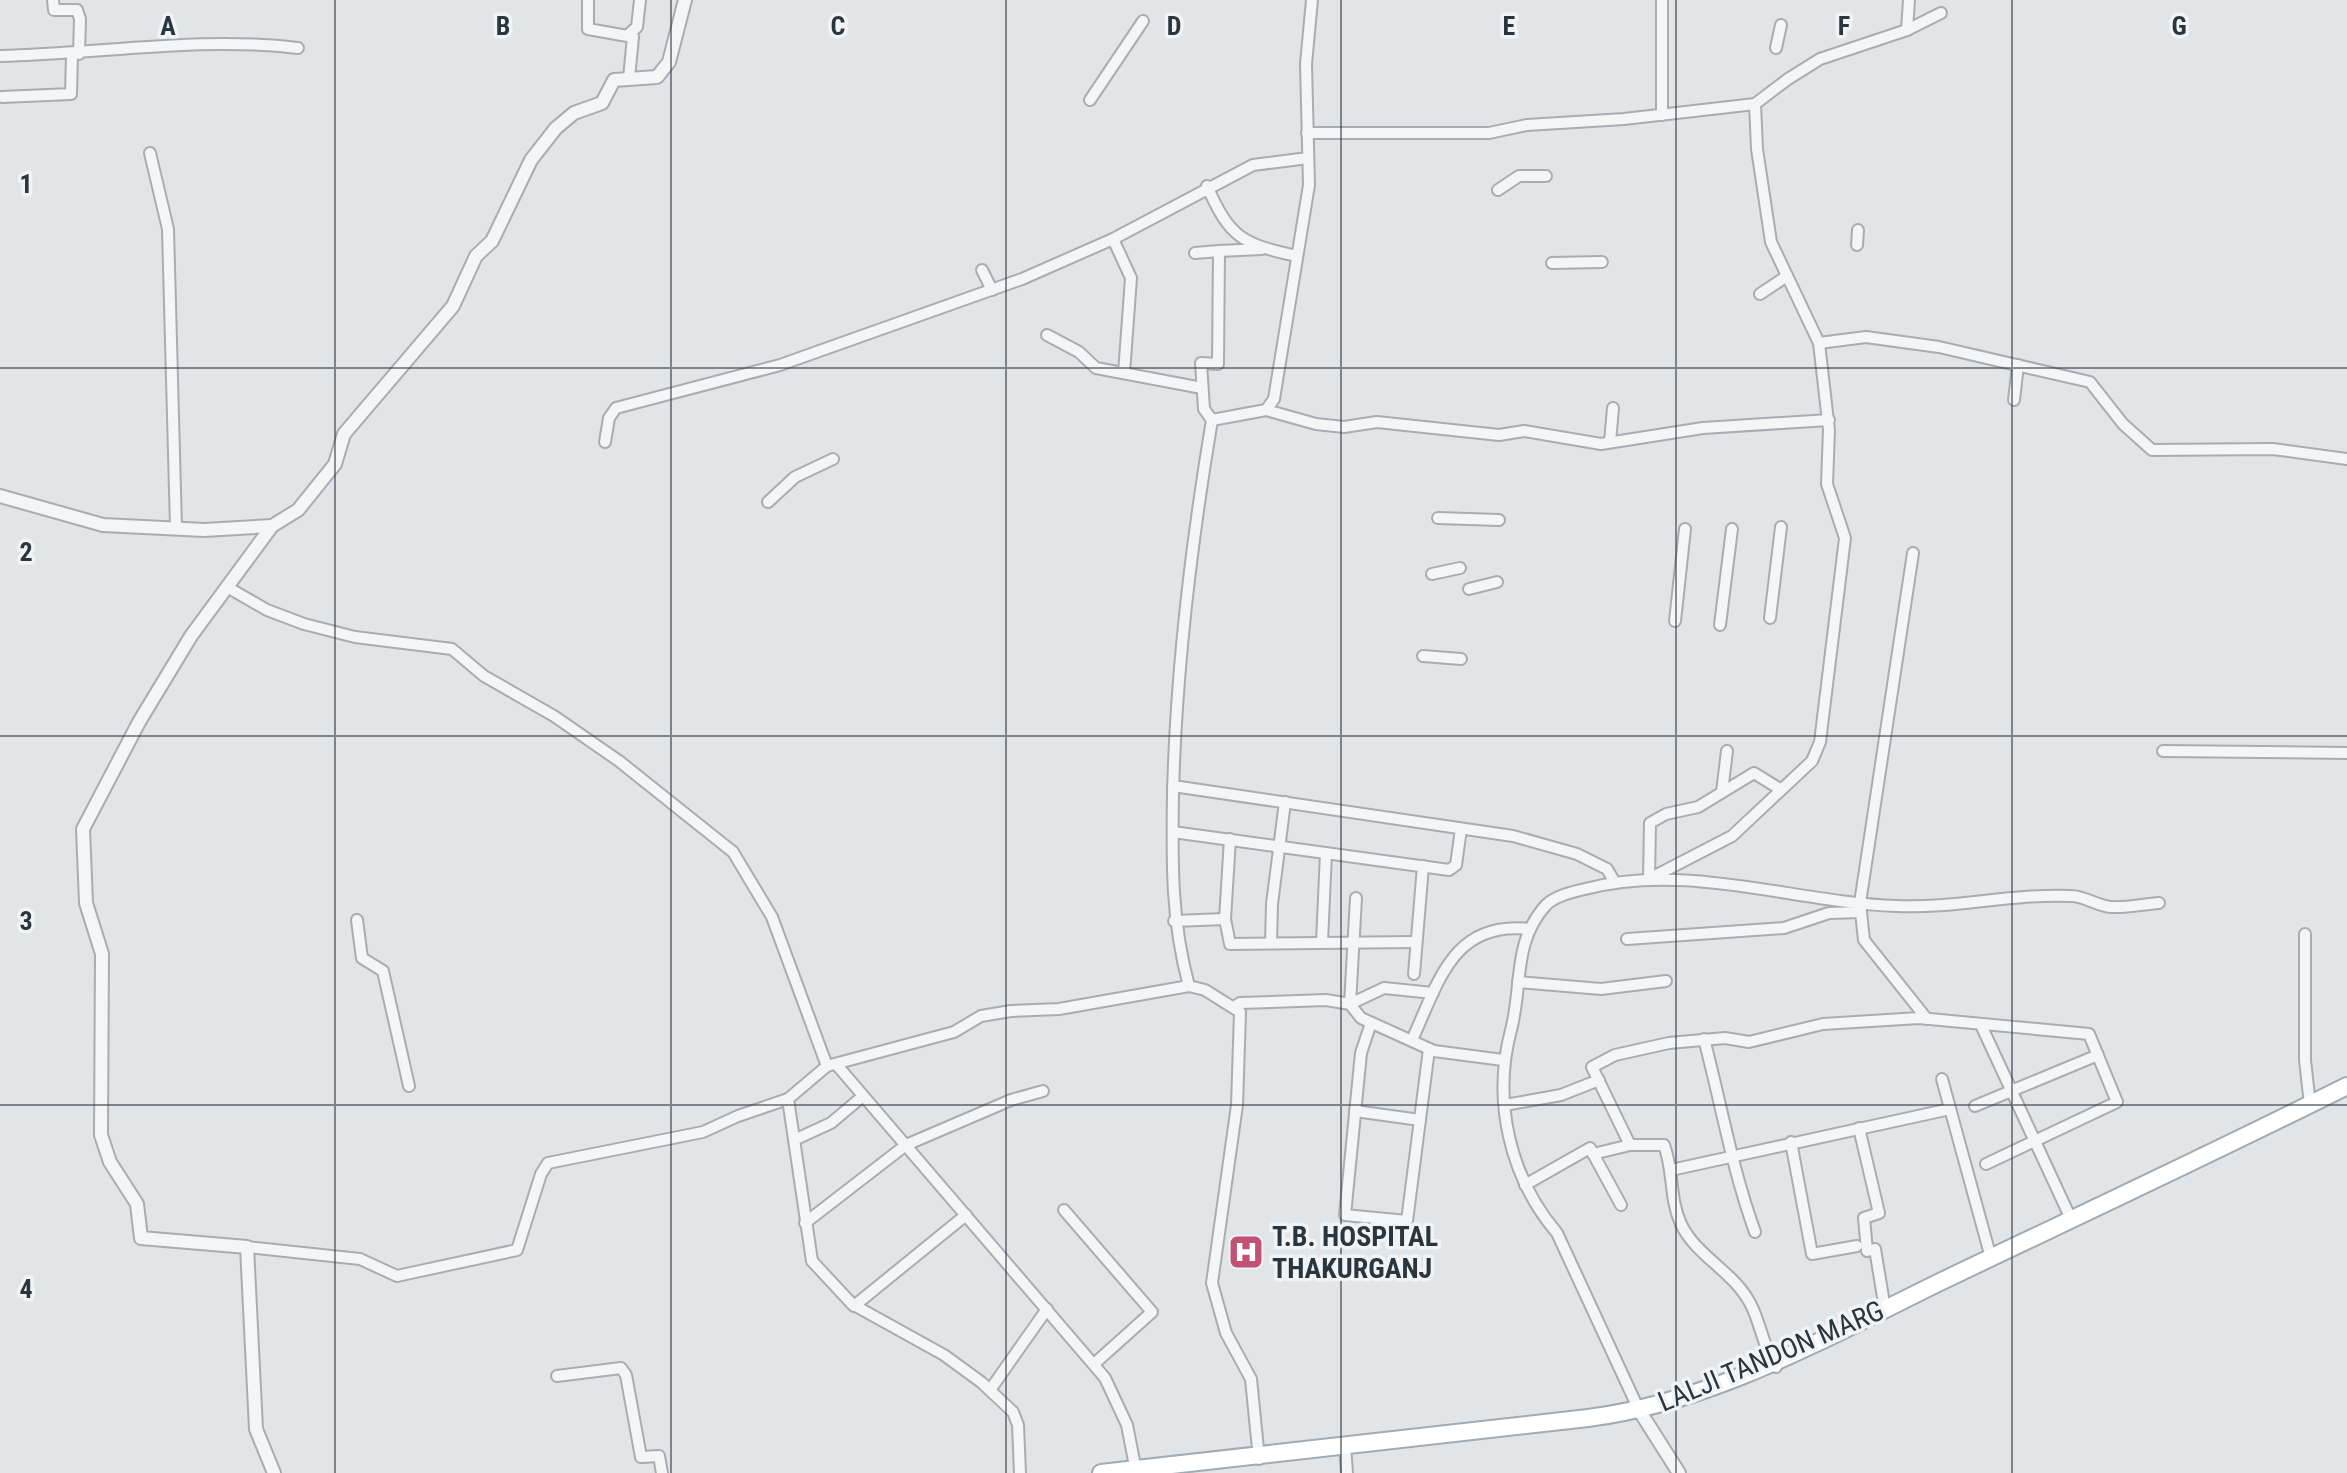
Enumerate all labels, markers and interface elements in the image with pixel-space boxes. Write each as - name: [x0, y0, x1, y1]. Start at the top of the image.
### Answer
- text: A: [160, 11, 176, 41]
- text: B: [496, 11, 510, 41]
- text: C: [831, 11, 846, 41]
- text: D: [1167, 11, 1181, 41]
- text: E: [1503, 11, 1516, 41]
- text: F: [1838, 11, 1850, 41]
- text: G: [2171, 11, 2187, 41]
- text: 1: [19, 169, 33, 199]
- text: 2: [19, 537, 33, 567]
- text: 3: [19, 906, 33, 936]
- place label: T.B. HOSPITAL THAKURGANJ: [1272, 1220, 1438, 1285]
- hospital icon: T.B. HOSPITAL THAKURGANJ: [1227, 1233, 1265, 1271]
- text: 4: [19, 1274, 33, 1304]
- street label: LALJI TANDON MARG: [1653, 1294, 1889, 1418]

